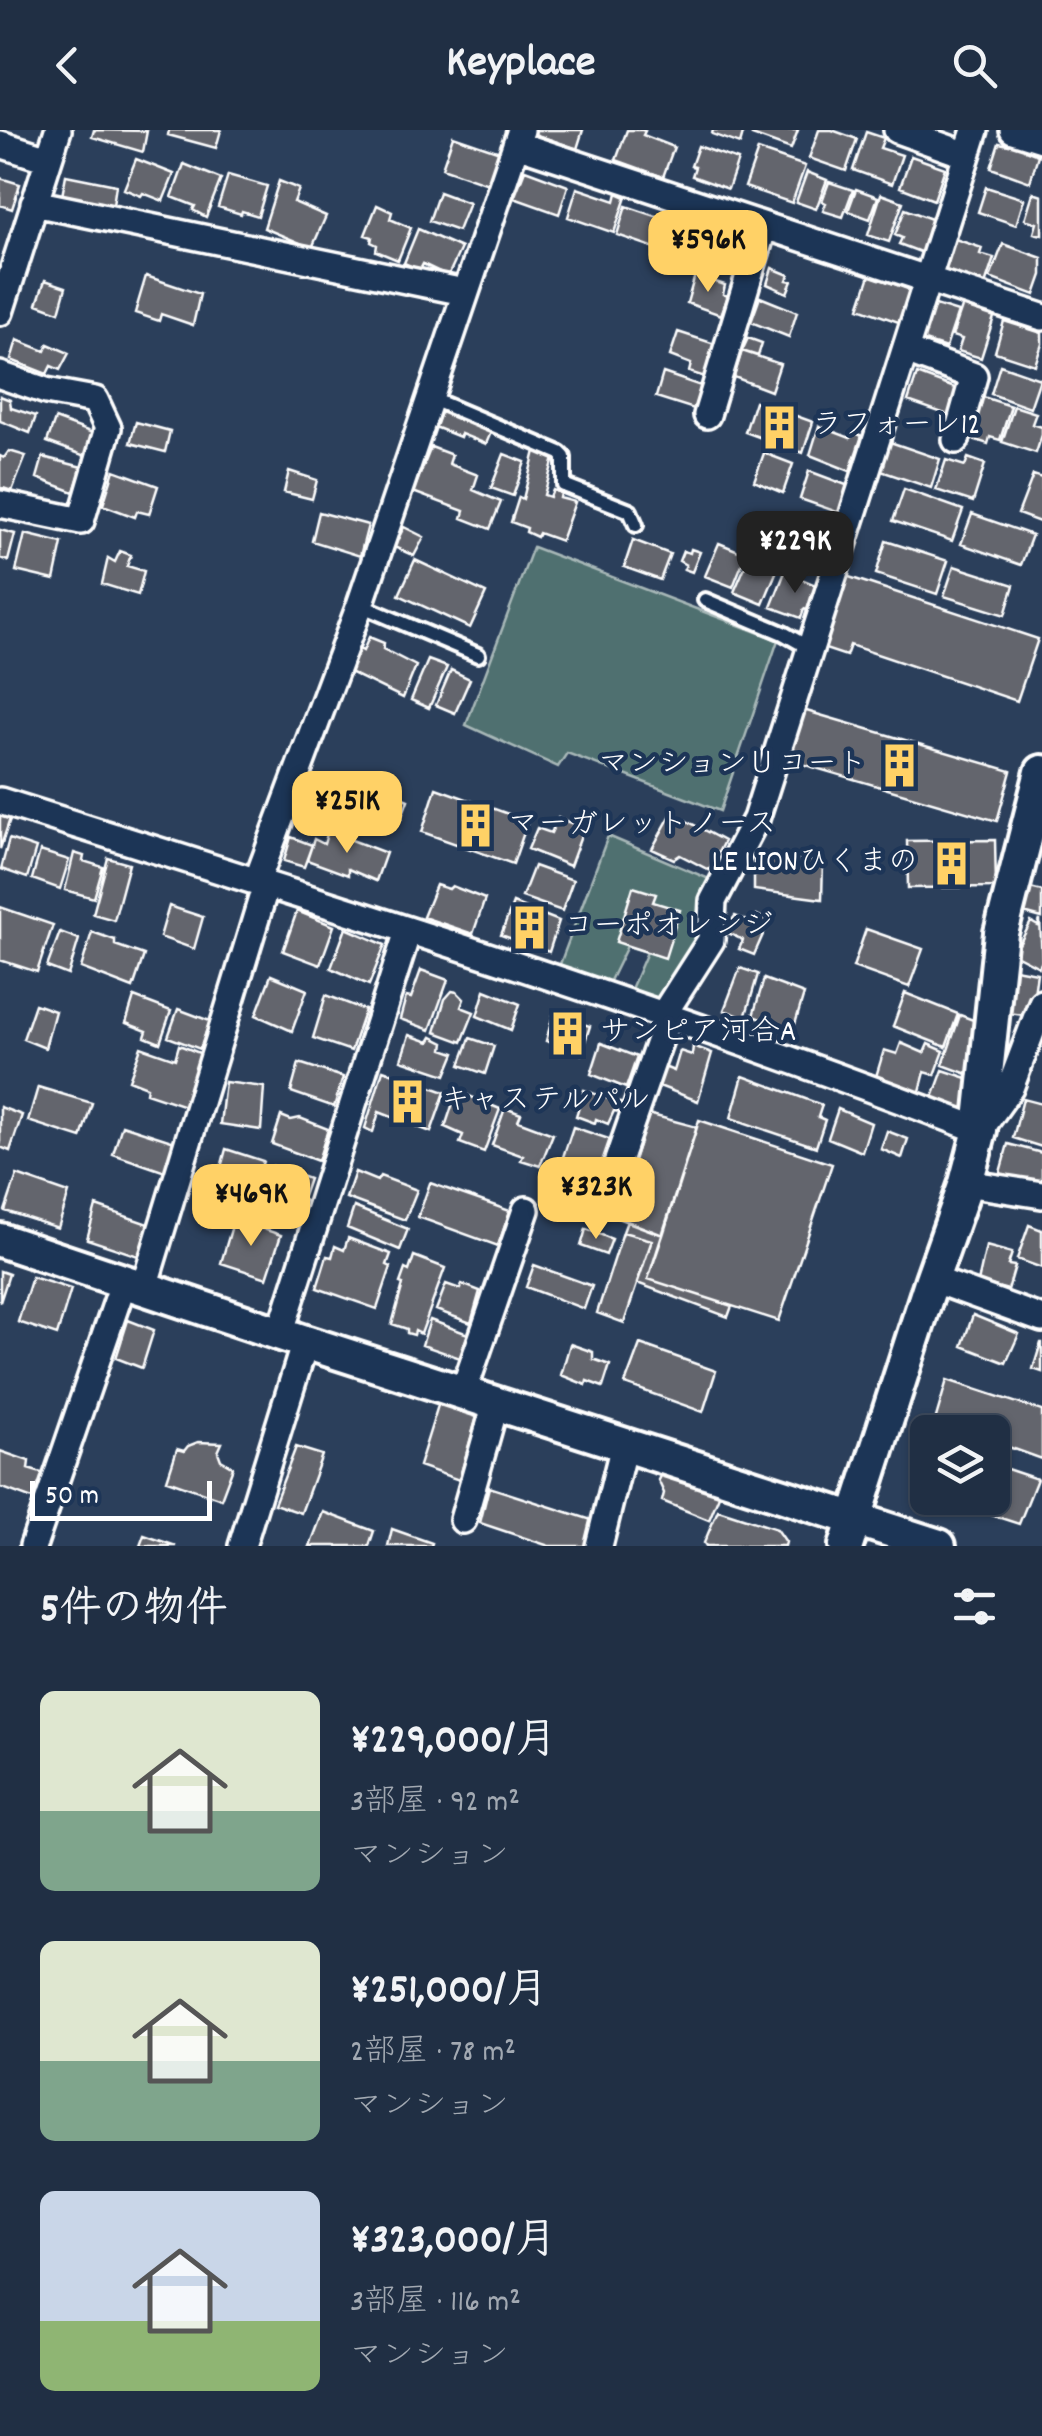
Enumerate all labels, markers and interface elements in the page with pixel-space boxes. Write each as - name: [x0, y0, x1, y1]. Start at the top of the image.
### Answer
- text: Keyplace: [446, 33, 596, 97]
- icon: back: [40, 38, 95, 93]
- icon: search: [947, 38, 1002, 93]
- pin: ¥596K: [638, 210, 778, 295]
- text: ¥596K: [670, 219, 746, 265]
- building icon: ラフォーレ12: [755, 403, 803, 451]
- place label: ラフォーレ12: [812, 406, 980, 449]
- pin: ¥229K: [725, 511, 865, 596]
- text: ¥229K: [759, 520, 831, 566]
- building icon: マンションＵコート: [876, 742, 924, 790]
- place label: マンションＵコート: [598, 745, 867, 788]
- pin: ¥251K: [277, 771, 417, 856]
- text: ¥251K: [314, 780, 380, 826]
- building icon: マーガレットノース: [451, 802, 499, 850]
- place label: マーガレットノース: [508, 805, 776, 848]
- building icon: LE LIONひくまの: [927, 840, 975, 888]
- place label: LE LIONひくまの: [712, 843, 918, 886]
- building icon: コーポオレンジ: [506, 904, 554, 952]
- place label: コーポオレンジ: [563, 907, 773, 950]
- building icon: サンピア河合A: [543, 1010, 591, 1058]
- place label: サンピア河合A: [600, 1013, 796, 1056]
- building icon: キャステルパル: [383, 1078, 431, 1126]
- place label: キャステルパル: [440, 1081, 651, 1124]
- pin: ¥323K: [526, 1157, 666, 1242]
- pin: ¥469K: [181, 1164, 321, 1249]
- text: ¥323K: [560, 1166, 632, 1212]
- text: ¥469K: [214, 1173, 288, 1219]
- map controls: [910, 1415, 1010, 1515]
- button: layers: [910, 1415, 1010, 1515]
- scale bar: [30, 1476, 212, 1520]
- text: 50 m: [45, 1478, 99, 1518]
- icon: filters: [947, 1579, 1002, 1634]
- text: 5件の物件: [40, 1582, 227, 1642]
- text: ¥229,000/月: [350, 1713, 557, 1773]
- icon: home: [120, 1731, 240, 1851]
- text: 3部屋 · 92 m²: [350, 1781, 520, 1827]
- text: マンション: [350, 1835, 509, 1881]
- text: ¥251,000/月: [350, 1963, 548, 2023]
- icon: home: [120, 1981, 240, 2101]
- text: 2部屋 · 78 m²: [350, 2031, 516, 2077]
- text: マンション: [350, 2085, 509, 2131]
- text: ¥323,000/月: [350, 2213, 557, 2273]
- icon: home: [120, 2231, 240, 2351]
- text: 3部屋 · 116 m²: [350, 2281, 521, 2327]
- text: マンション: [350, 2335, 509, 2381]

